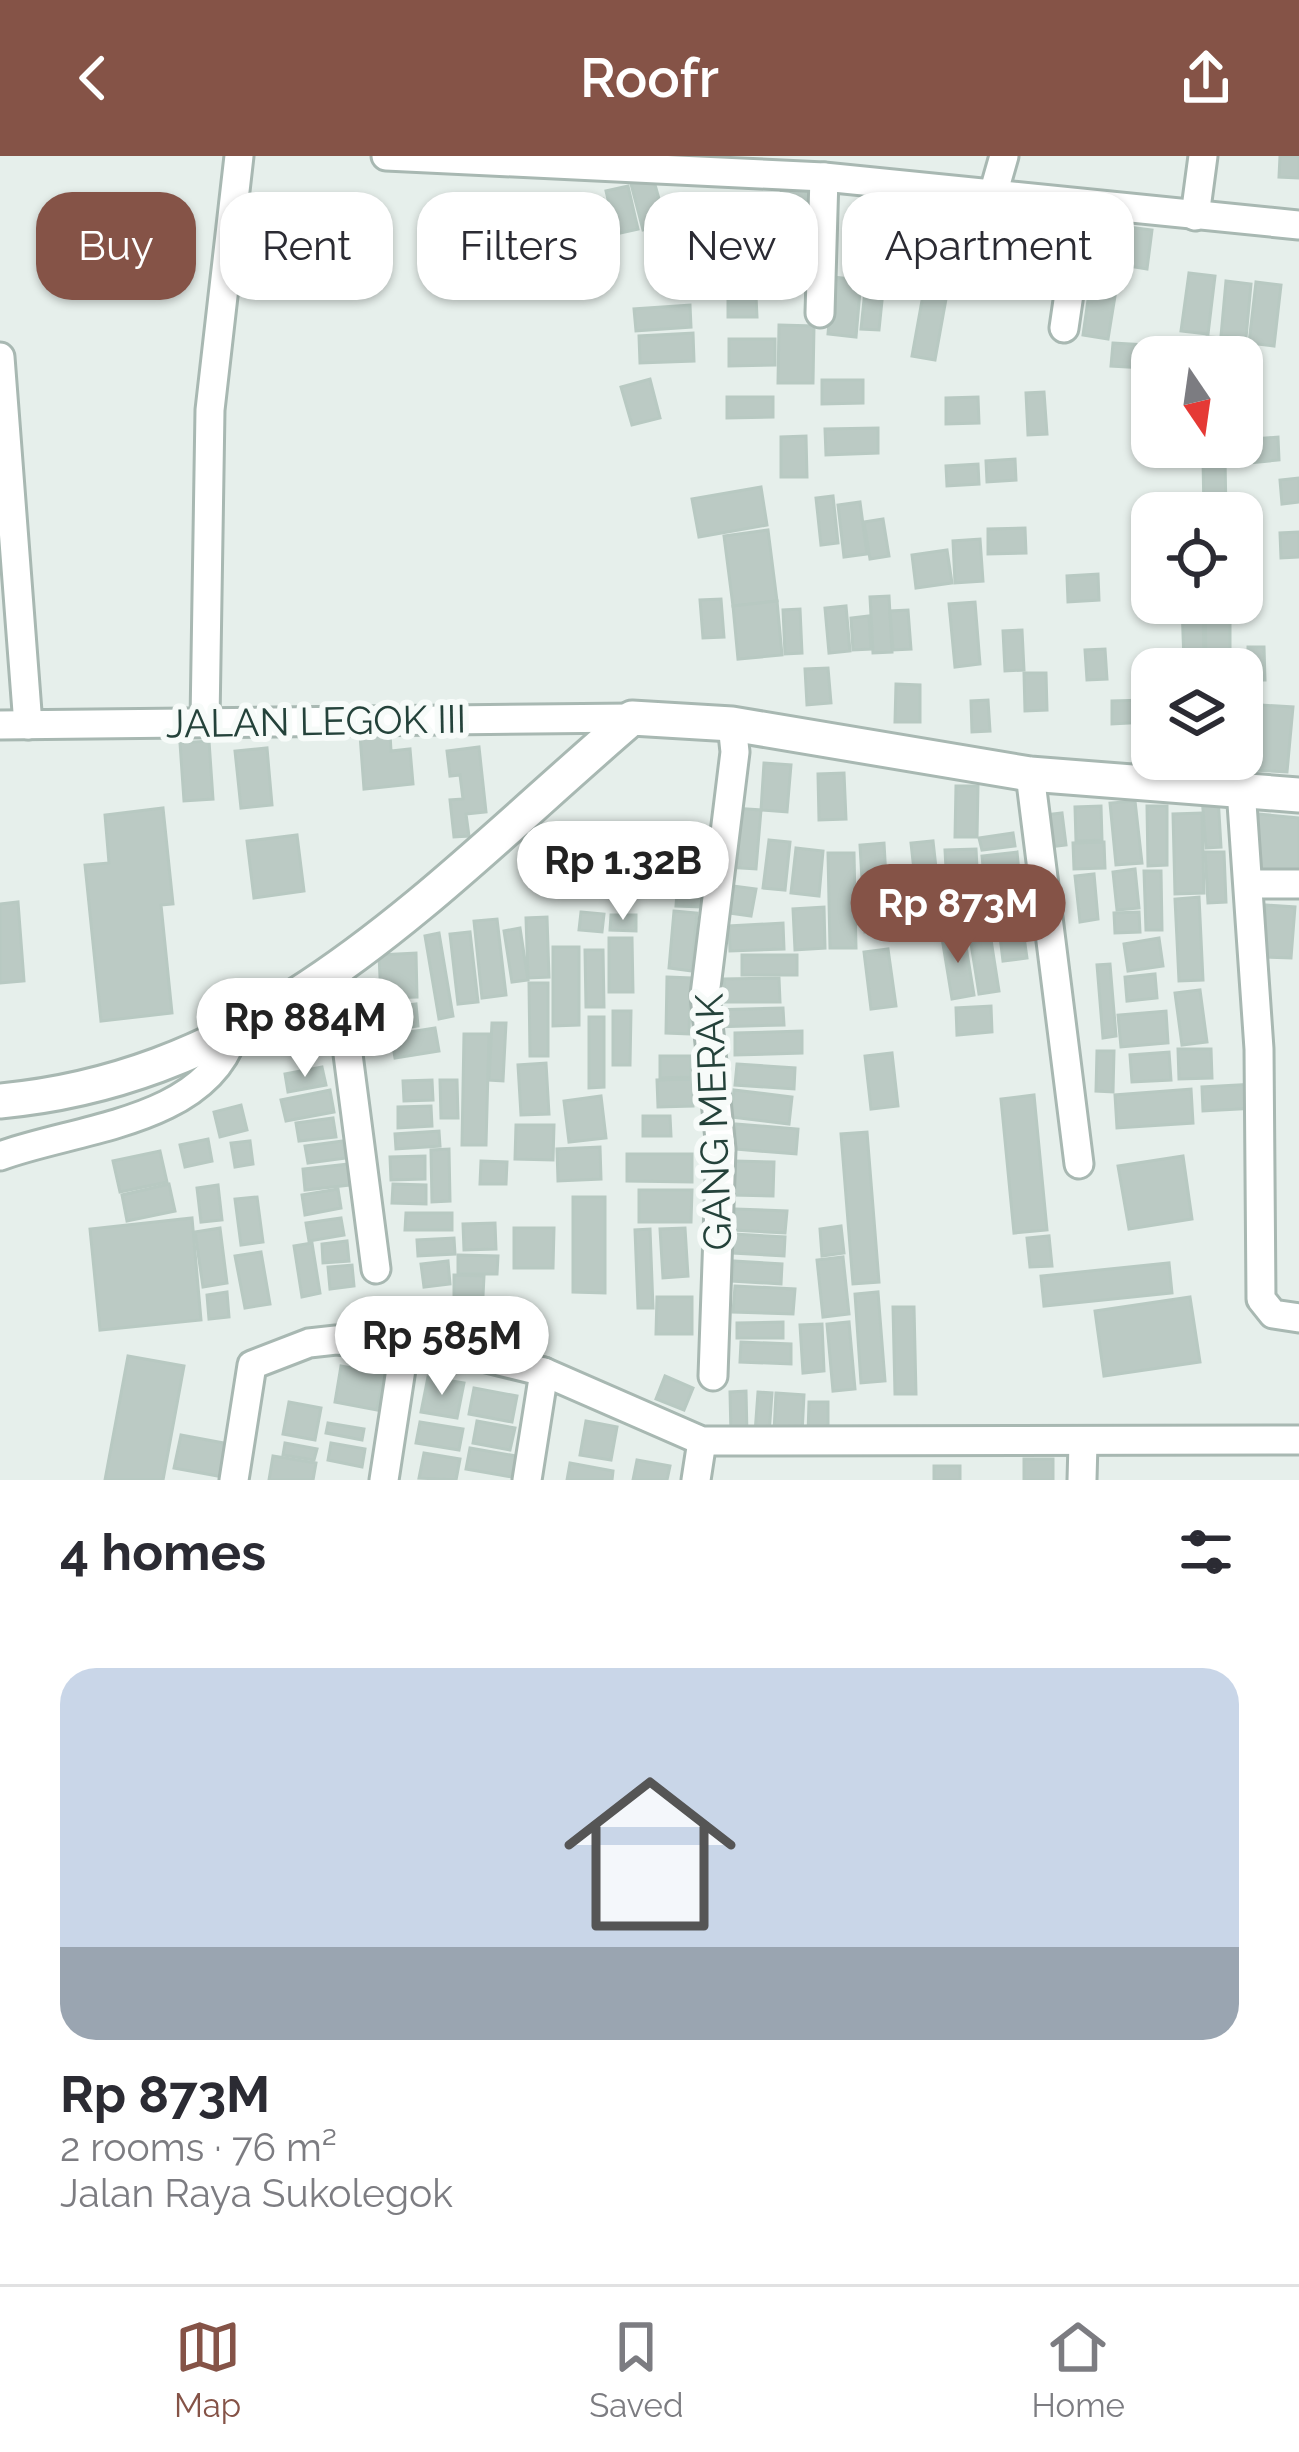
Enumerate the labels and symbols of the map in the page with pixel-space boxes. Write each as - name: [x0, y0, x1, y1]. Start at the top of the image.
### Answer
- north arrow: [1131, 336, 1263, 468]
- street label: JALAN LEGOK III: [165, 695, 467, 747]
- pin: Rp 1.32B: [499, 821, 747, 923]
- pin: Rp 873M: [847, 864, 1069, 966]
- pin: Rp 884M: [194, 978, 416, 1080]
- street label: GANG MERAK: [685, 992, 740, 1251]
- pin: Rp 585M: [331, 1296, 553, 1398]

